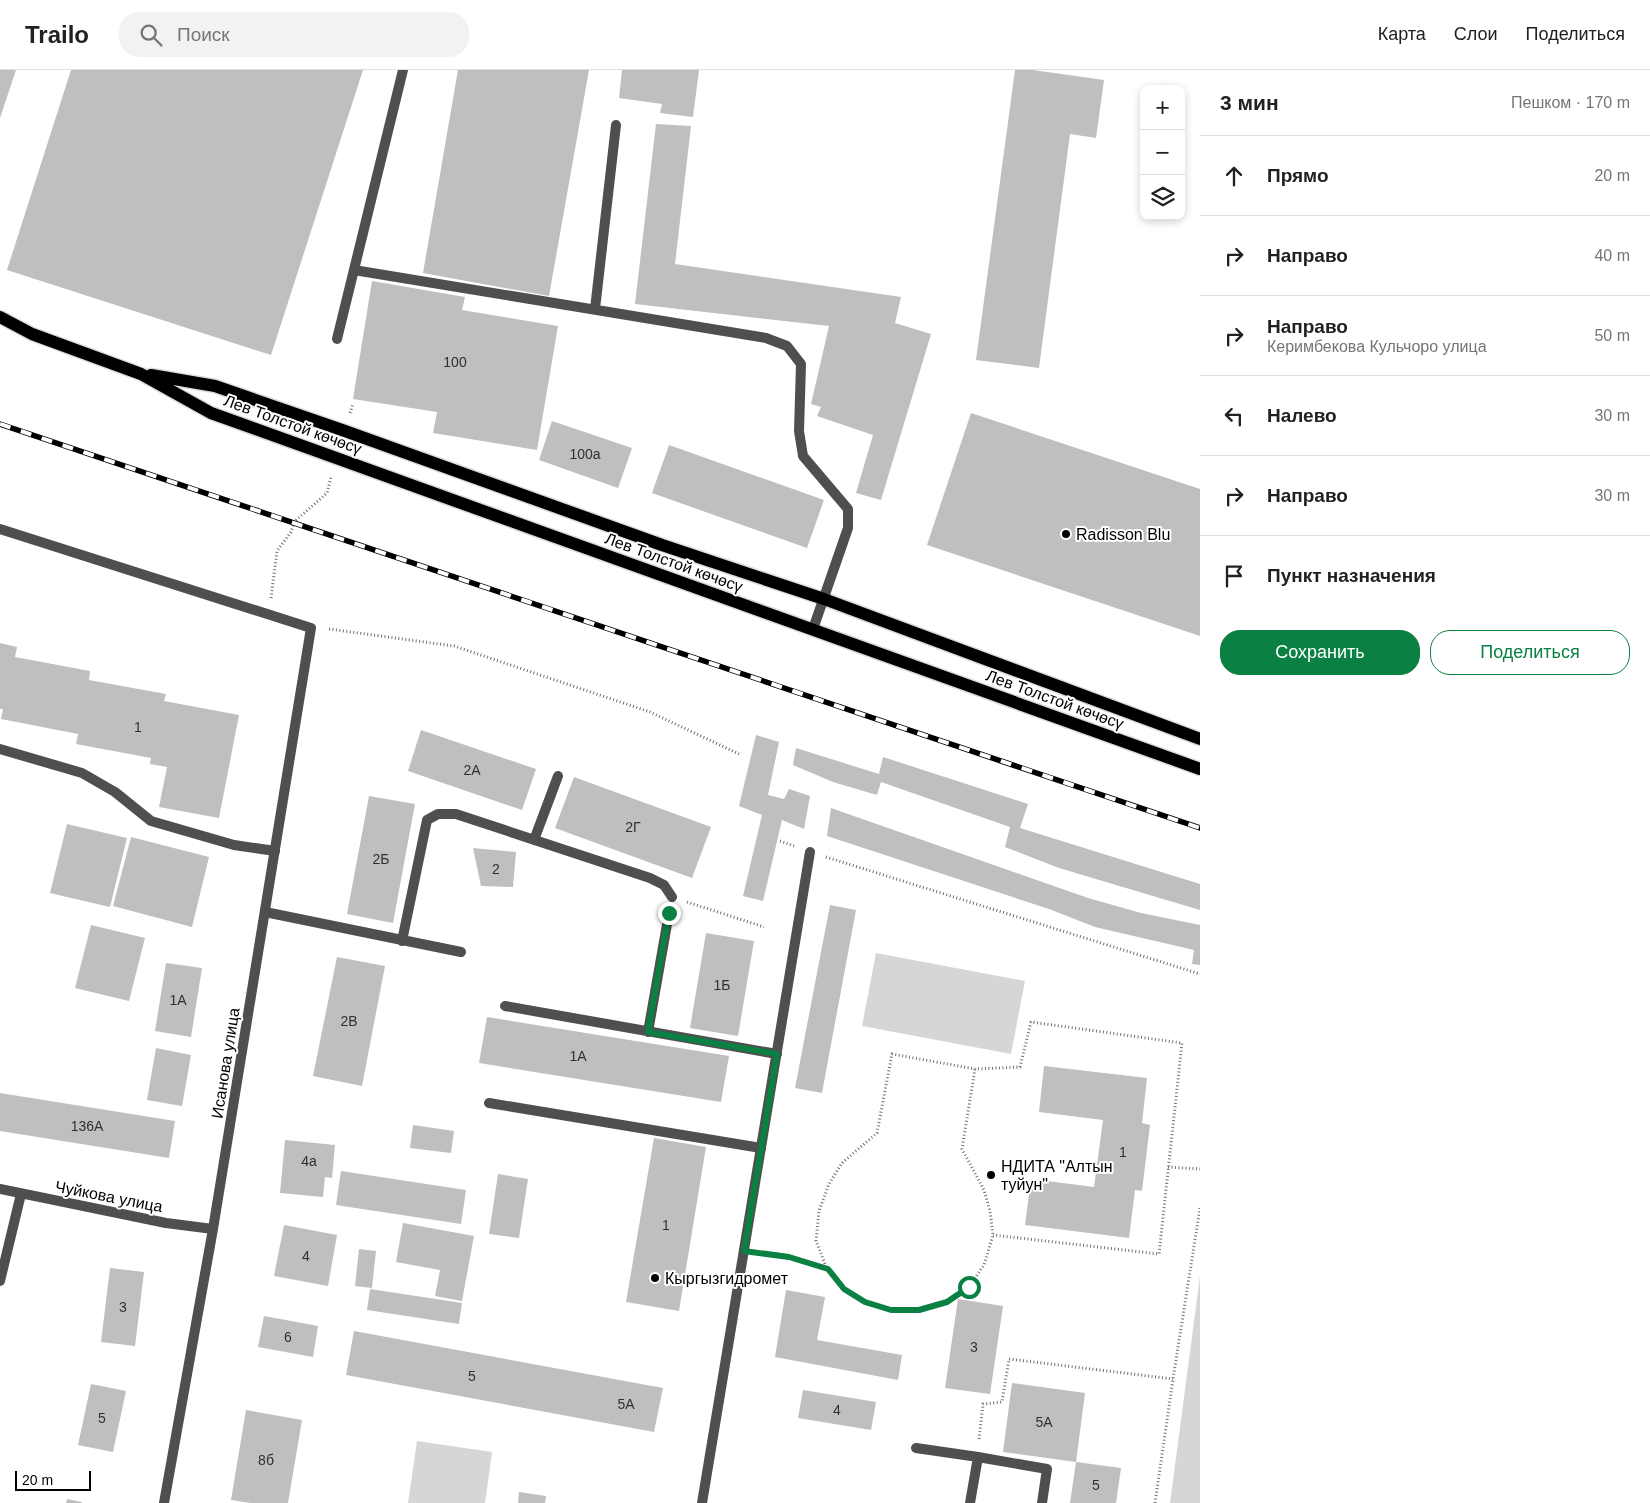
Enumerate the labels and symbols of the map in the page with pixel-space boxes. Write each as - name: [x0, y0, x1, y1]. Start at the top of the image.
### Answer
- house number: 100: [443, 354, 467, 370]
- street label: Лев Толстой көчөсү: [222, 392, 364, 457]
- house number: 100a: [569, 446, 601, 462]
- place label: Radisson Blu: [1076, 526, 1170, 543]
- marker: Radisson Blu: [1060, 528, 1072, 540]
- street label: Лев Толстой көчөсү: [603, 530, 745, 595]
- street label: Лев Толстой көчөсү: [984, 667, 1126, 732]
- house number: 1: [134, 719, 142, 735]
- house number: 2А: [463, 762, 481, 778]
- house number: 2Г: [625, 819, 641, 835]
- house number: 2Б: [373, 851, 389, 867]
- house number: 2: [492, 861, 500, 877]
- route end: [658, 902, 681, 925]
- house number: 1Б: [714, 977, 730, 993]
- house number: 1А: [169, 992, 187, 1008]
- street label: Исанова улица: [208, 1006, 243, 1120]
- house number: 2В: [340, 1013, 358, 1029]
- house number: 1А: [569, 1048, 587, 1064]
- house number: 136А: [71, 1118, 104, 1134]
- house number: 1: [1119, 1144, 1127, 1160]
- house number: 4а: [301, 1153, 317, 1169]
- place label: НДИТА "Алтын туйун": [1001, 1158, 1113, 1193]
- marker: НДИТА "Алтын туйун": [985, 1169, 997, 1181]
- street label: Чуйкова улица: [54, 1178, 164, 1215]
- house number: 1: [662, 1217, 670, 1233]
- house number: 4: [302, 1248, 310, 1264]
- place label: Кыргызгидромет: [665, 1270, 789, 1287]
- marker: Кыргызгидромет: [649, 1272, 661, 1284]
- route start: [958, 1276, 981, 1299]
- house number: 3: [119, 1299, 127, 1315]
- house number: 6: [284, 1329, 292, 1345]
- house number: 3: [970, 1339, 978, 1355]
- house number: 5: [468, 1368, 476, 1384]
- house number: 5А: [617, 1396, 635, 1412]
- house number: 4: [833, 1402, 841, 1418]
- house number: 5: [98, 1410, 106, 1426]
- house number: 5А: [1035, 1414, 1053, 1430]
- house number: 8б: [258, 1452, 274, 1468]
- scale bar: [15, 1468, 91, 1491]
- house number: 5: [1092, 1477, 1100, 1493]

